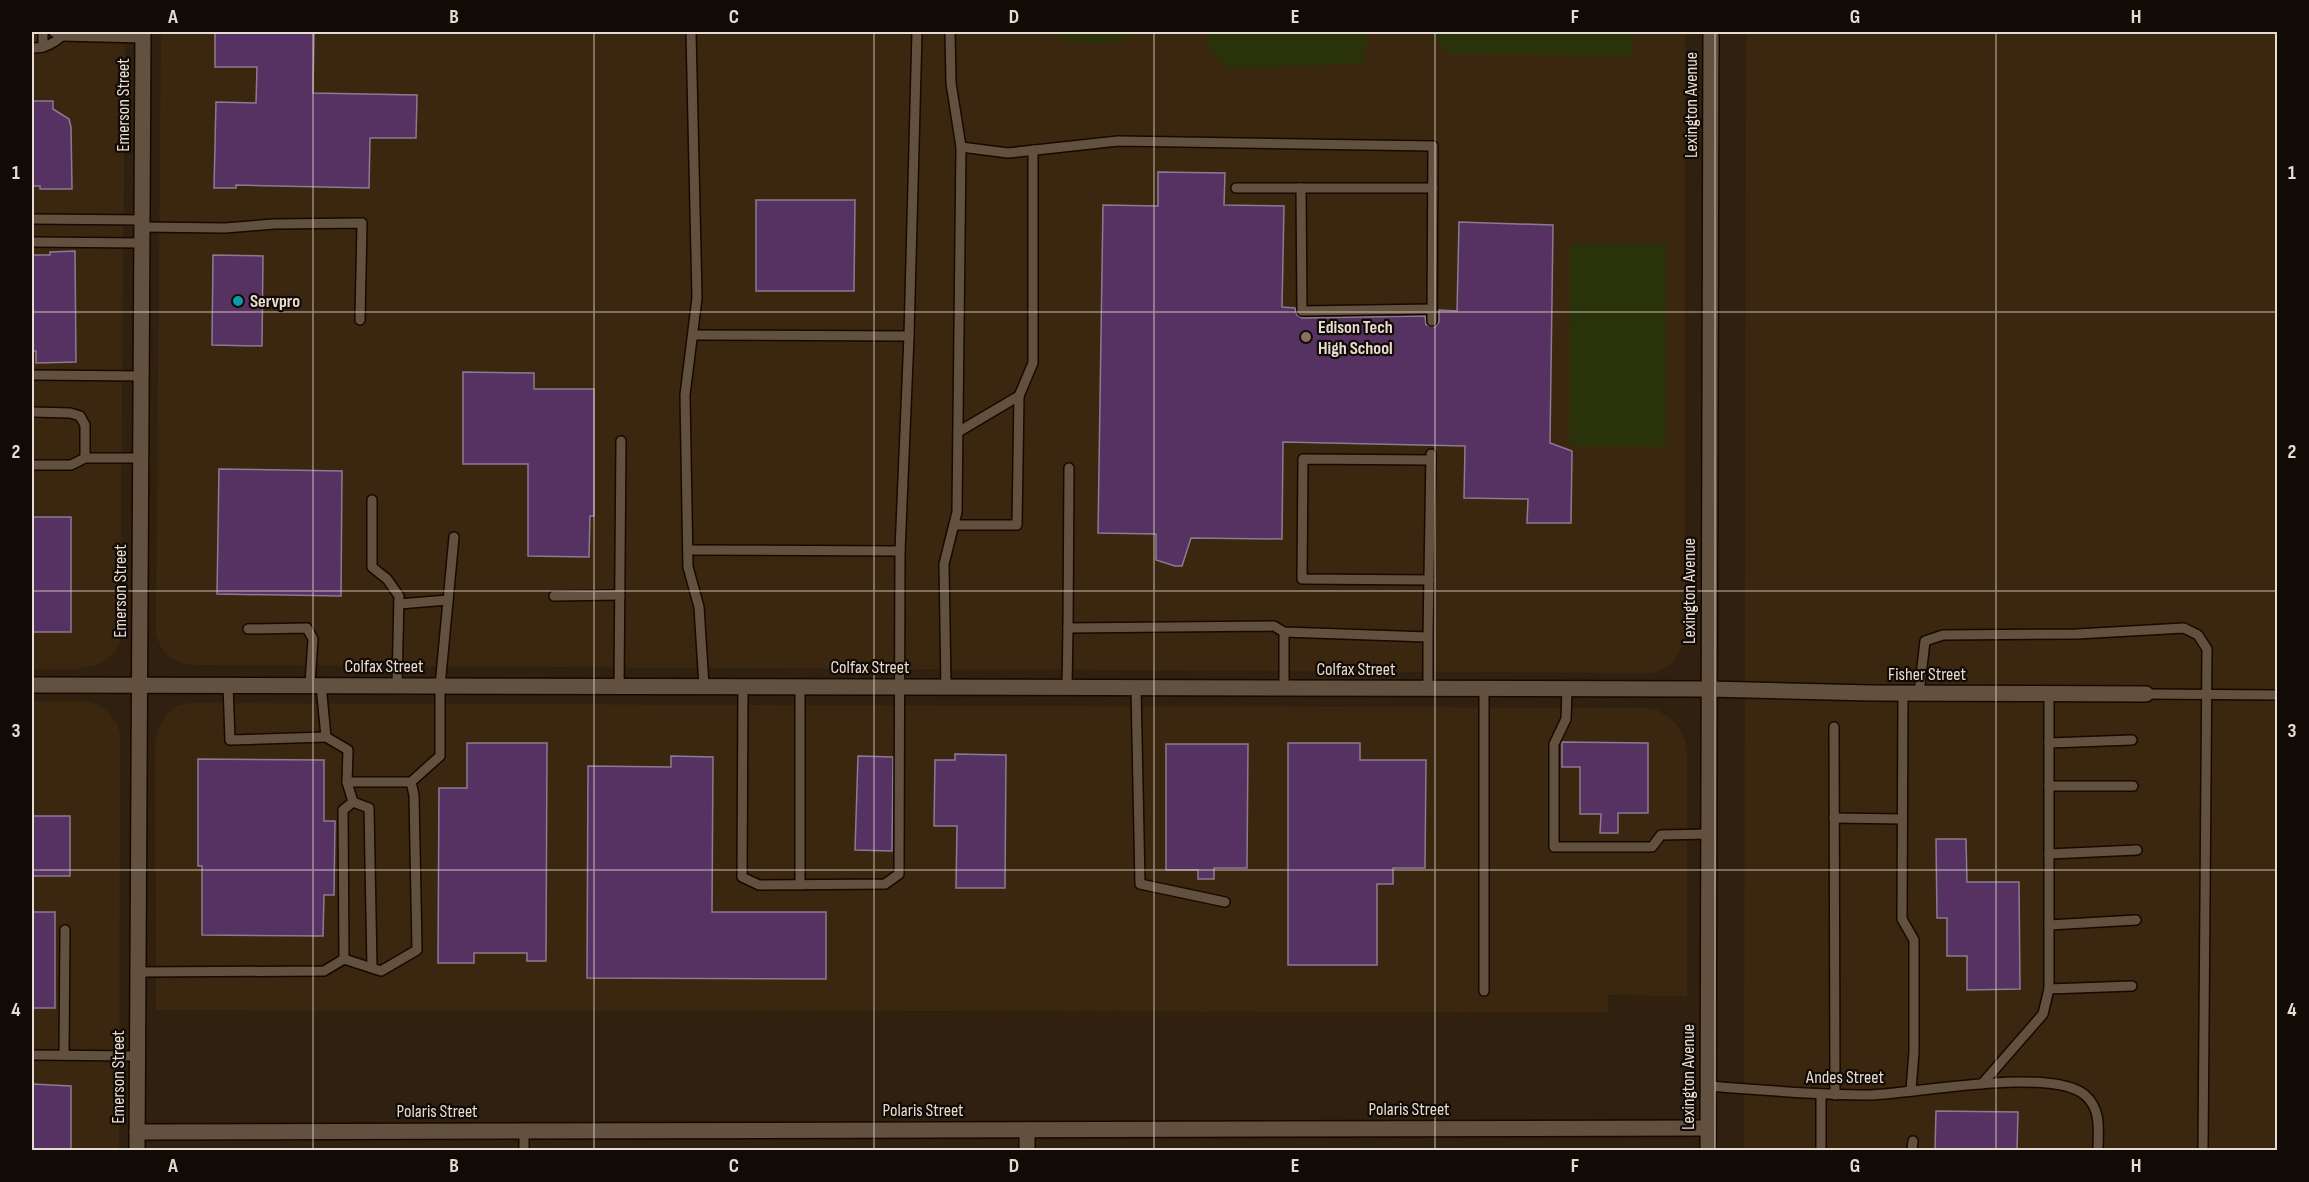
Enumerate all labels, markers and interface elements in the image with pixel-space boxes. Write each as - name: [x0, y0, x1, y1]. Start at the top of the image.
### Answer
- text: A: [167, 5, 178, 29]
- text: B: [449, 5, 459, 29]
- text: C: [729, 5, 739, 29]
- text: D: [1009, 5, 1019, 29]
- text: E: [1291, 5, 1299, 29]
- text: F: [1571, 5, 1579, 29]
- text: G: [1850, 5, 1860, 29]
- text: H: [2131, 5, 2141, 29]
- street label: Lexington Avenue: [1681, 52, 1702, 158]
- street label: Emerson Street: [113, 58, 134, 152]
- text: 1: [12, 161, 20, 185]
- text: 1: [2288, 161, 2296, 185]
- place label: Servpro: [250, 291, 300, 312]
- marker: Servpro: [231, 294, 245, 308]
- place label: Edison Tech High School: [1318, 317, 1393, 359]
- marker: Edison Tech High School: [1299, 330, 1313, 344]
- text: 2: [12, 440, 20, 464]
- text: 2: [2288, 440, 2296, 464]
- street label: Lexington Avenue: [1679, 538, 1700, 644]
- street label: Emerson Street: [110, 544, 131, 638]
- street label: Colfax Street: [345, 656, 424, 677]
- street label: Colfax Street: [831, 657, 910, 678]
- street label: Colfax Street: [1317, 659, 1396, 680]
- street label: Fisher Street: [1888, 664, 1966, 685]
- text: 3: [12, 719, 21, 743]
- text: 3: [2288, 719, 2297, 743]
- text: 4: [11, 998, 21, 1022]
- text: 4: [2287, 998, 2297, 1022]
- street label: Lexington Avenue: [1678, 1024, 1699, 1130]
- street label: Emerson Street: [108, 1030, 129, 1124]
- street label: Andes Street: [1805, 1067, 1884, 1088]
- street label: Polaris Street: [1368, 1099, 1450, 1120]
- street label: Polaris Street: [882, 1100, 964, 1121]
- street label: Polaris Street: [396, 1101, 478, 1122]
- text: A: [167, 1154, 178, 1178]
- text: B: [449, 1154, 459, 1178]
- text: C: [729, 1154, 739, 1178]
- text: D: [1009, 1154, 1019, 1178]
- text: E: [1291, 1154, 1299, 1178]
- text: F: [1571, 1154, 1579, 1178]
- text: G: [1850, 1154, 1860, 1178]
- text: H: [2131, 1154, 2141, 1178]

